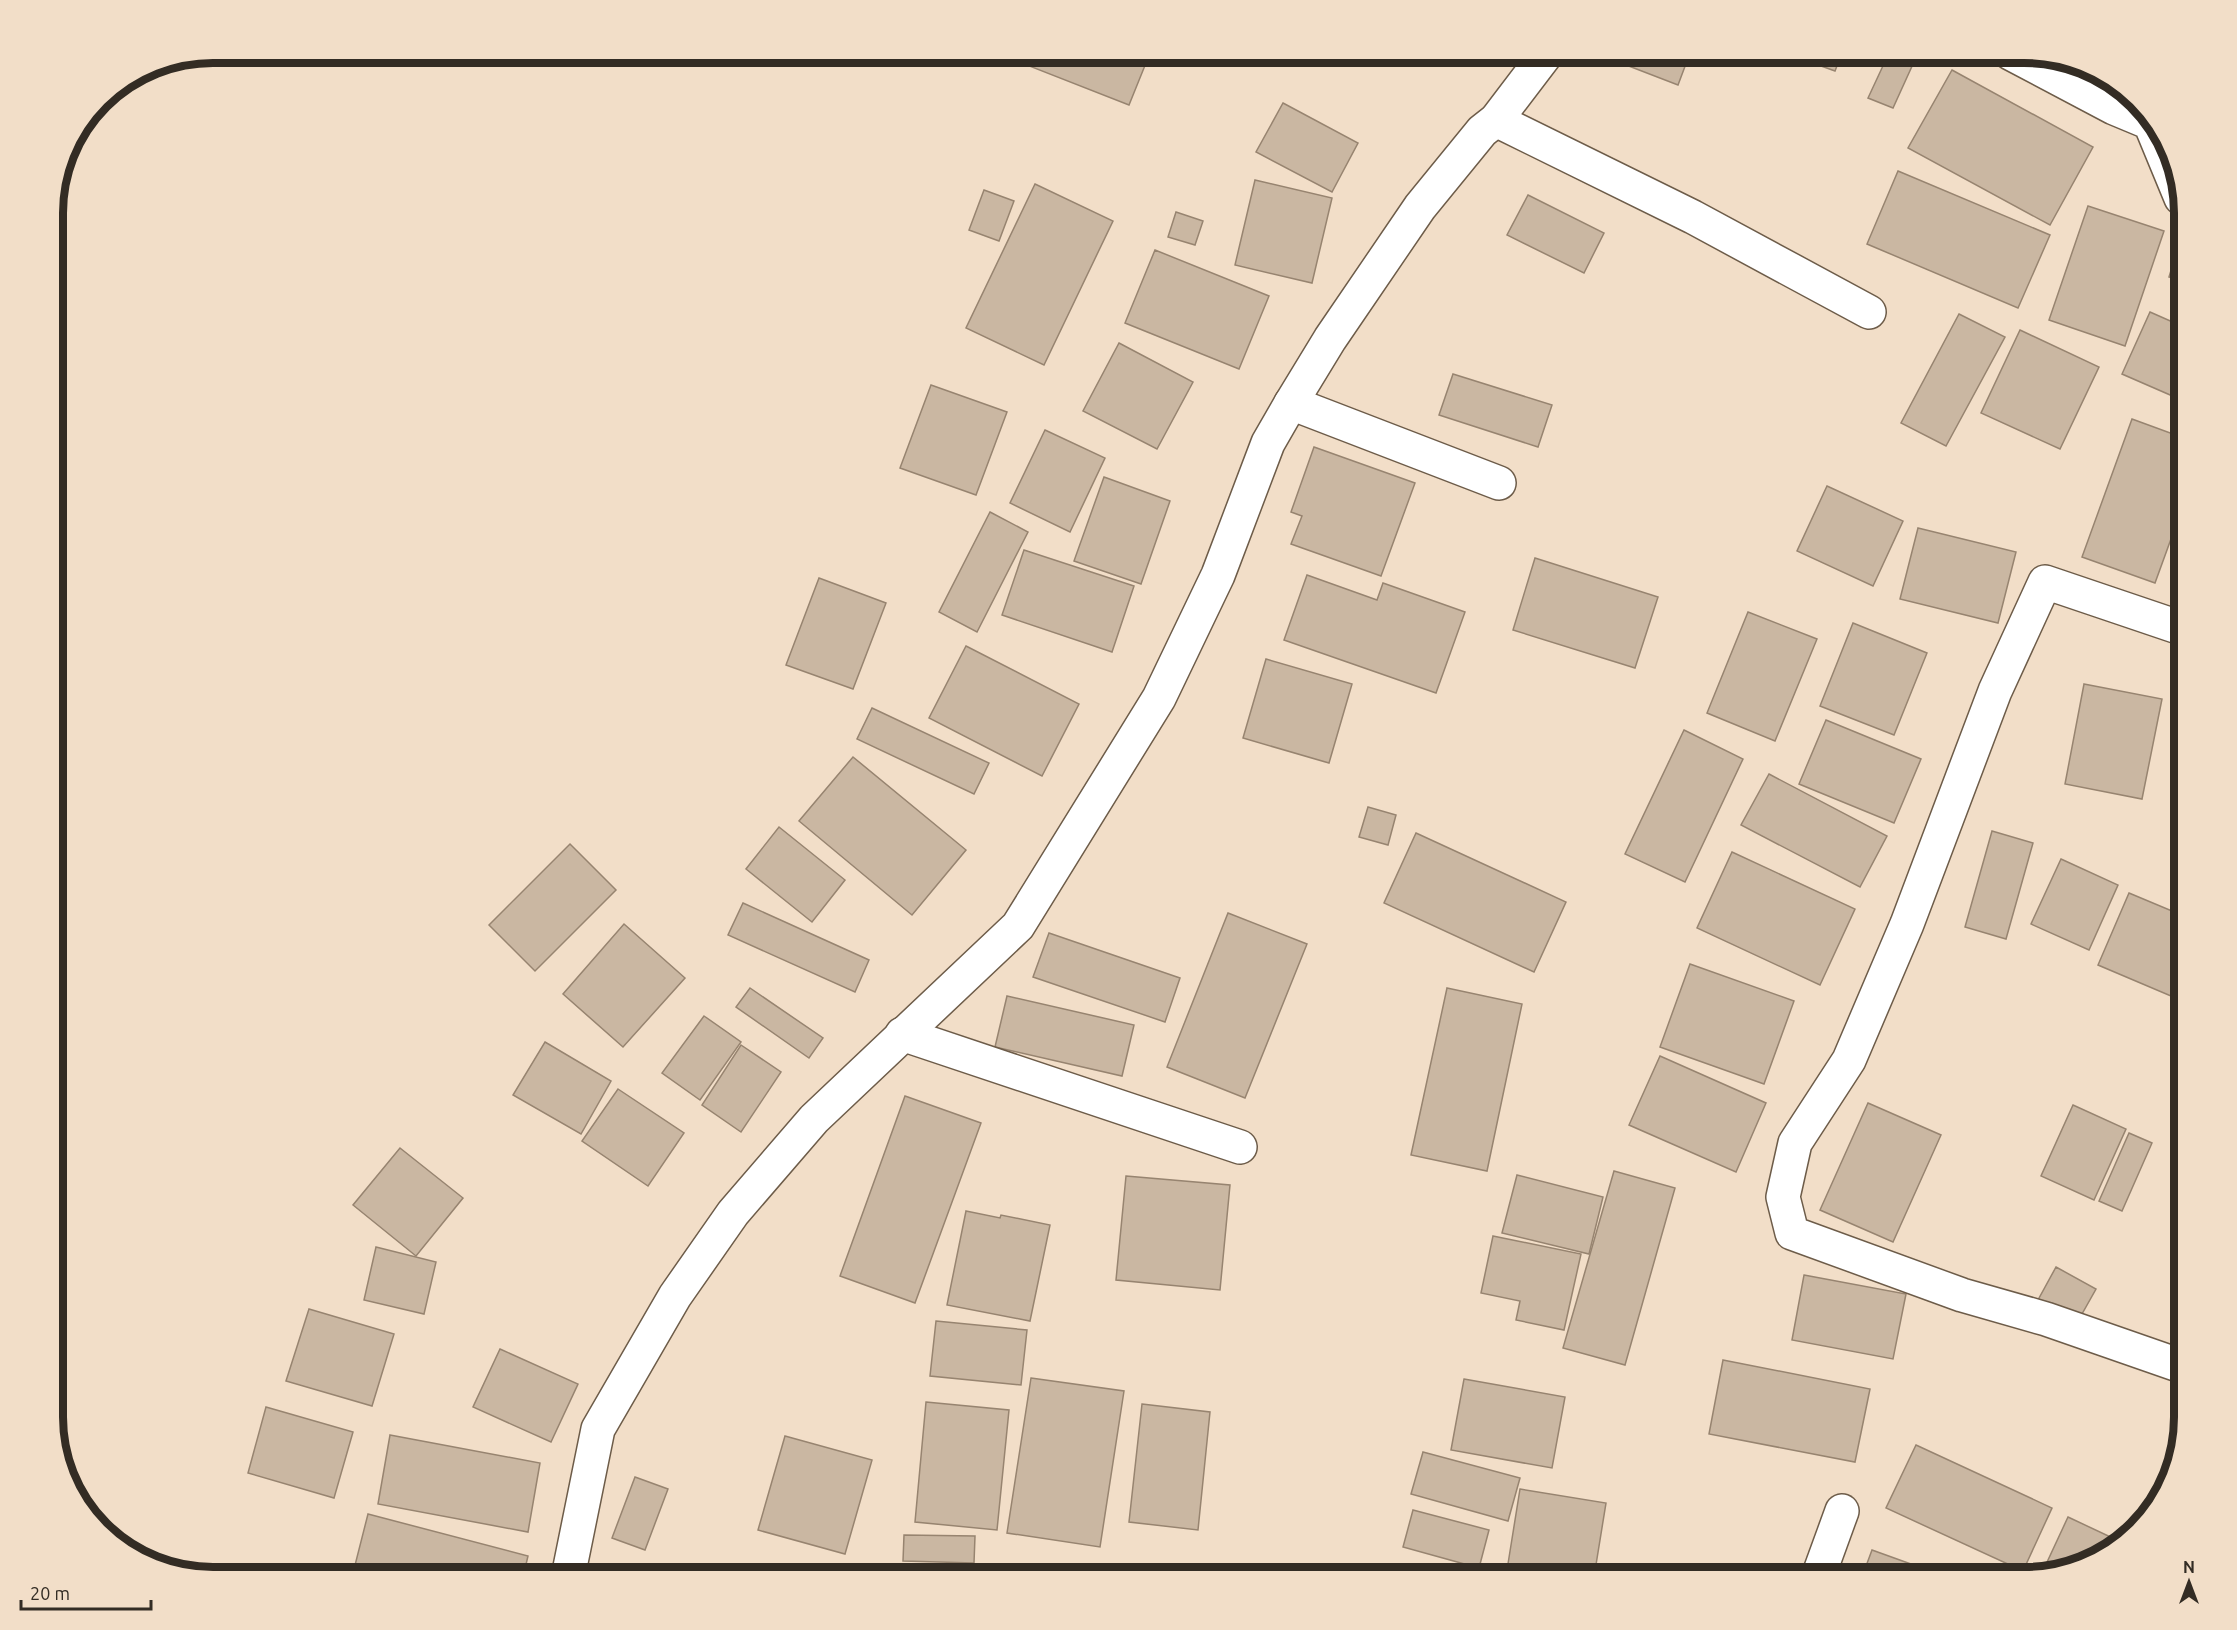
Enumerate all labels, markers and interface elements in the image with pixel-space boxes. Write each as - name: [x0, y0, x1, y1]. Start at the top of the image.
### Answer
- north arrow: [2159, 1552, 2219, 1612]
- text: N: [2183, 1558, 2195, 1576]
- scale bar: [21, 1573, 152, 1611]
- text: 20 m: [30, 1583, 70, 1603]

